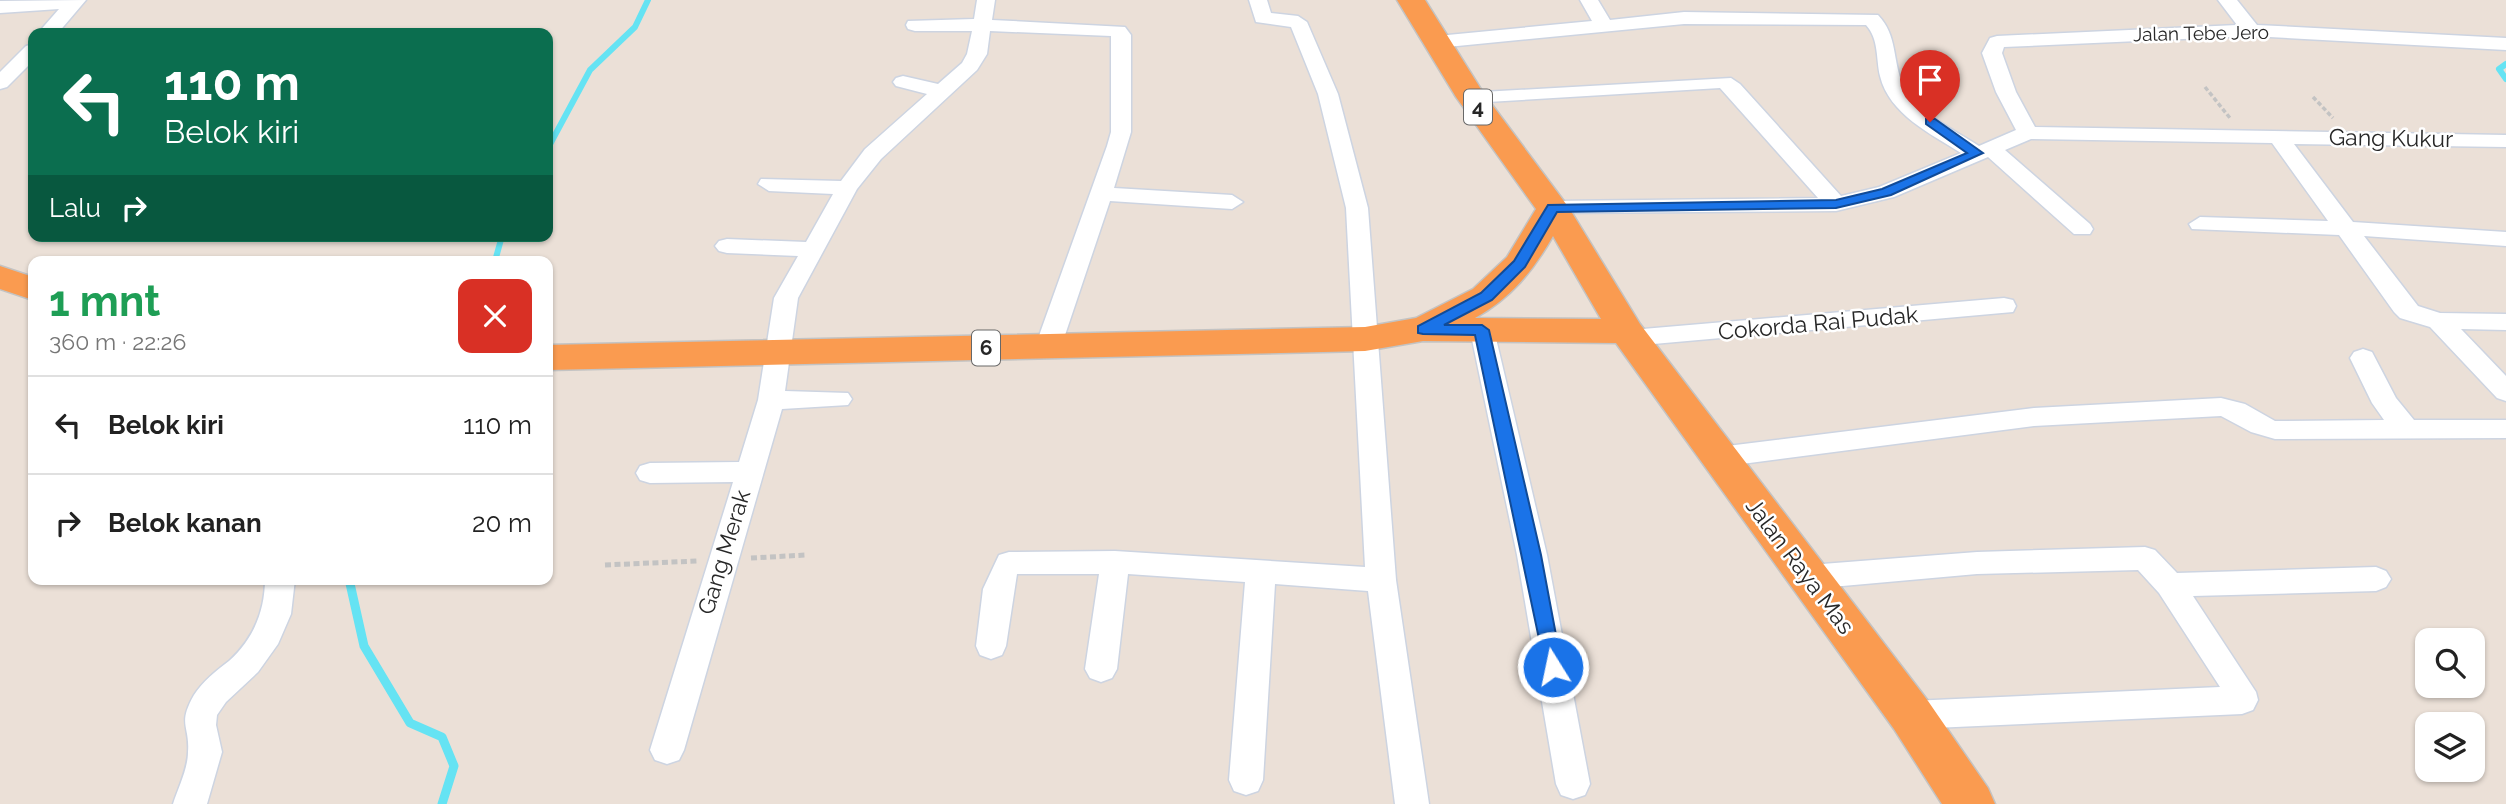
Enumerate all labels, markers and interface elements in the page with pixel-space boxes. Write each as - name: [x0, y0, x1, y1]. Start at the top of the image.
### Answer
- street label: Jalan Tebe Jero: [2133, 21, 2269, 45]
- pin: [1900, 50, 1960, 122]
- text: 110 m: [164, 54, 300, 111]
- icon: left: [49, 56, 140, 147]
- icon: arrive: [1911, 61, 1949, 99]
- road number: 4: [1464, 90, 1492, 124]
- text: Belok kiri: [164, 113, 299, 150]
- street label: Gang Kukur: [2329, 123, 2453, 152]
- icon: right: [115, 189, 153, 227]
- text: Lalu: [49, 193, 101, 223]
- text: 1 mnt: [49, 277, 160, 326]
- button: close: [458, 279, 532, 353]
- street label: Cokorda Rai Pudak: [1717, 300, 1919, 345]
- text: 360 m · 22:26: [49, 328, 186, 355]
- road number: 6: [972, 330, 1000, 366]
- icon: left: [49, 406, 87, 444]
- text: Belok kiri: [108, 410, 224, 440]
- text: 110 m: [463, 410, 532, 440]
- street label: Gang Merak: [692, 486, 755, 617]
- street label: Jalan Raya Mas: [1741, 493, 1860, 639]
- icon: right: [49, 504, 87, 542]
- text: Belok kanan: [108, 508, 262, 538]
- text: 20 m: [472, 508, 532, 538]
- map controls: [2415, 628, 2485, 782]
- button: search: [2415, 628, 2485, 698]
- position arrow: [1516, 630, 1590, 704]
- button: layers: [2415, 712, 2485, 782]

